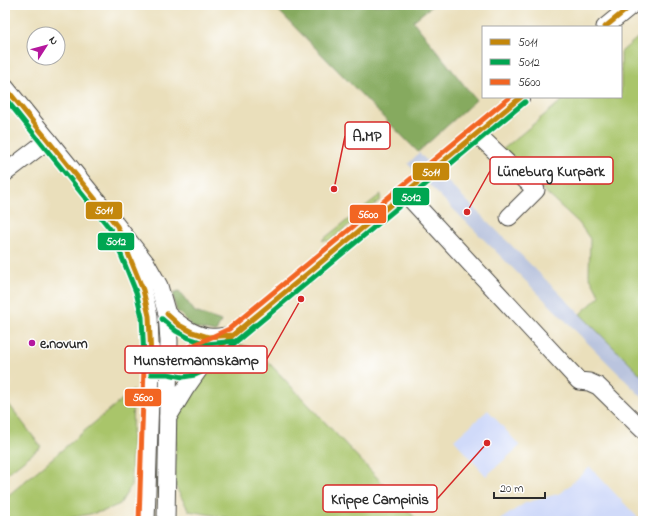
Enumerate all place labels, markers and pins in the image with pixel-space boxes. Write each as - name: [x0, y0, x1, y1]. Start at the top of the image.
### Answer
- callout: A.MP: [345, 122, 390, 149]
- callout: Lüneburg Kurpark: [490, 157, 613, 184]
- place label: e.novum: [40, 334, 88, 355]
- marker: e.novum: [27, 338, 37, 348]
- callout: Munstermannskamp: [125, 346, 267, 373]
- callout: Krippe Campinis: [323, 485, 437, 512]

